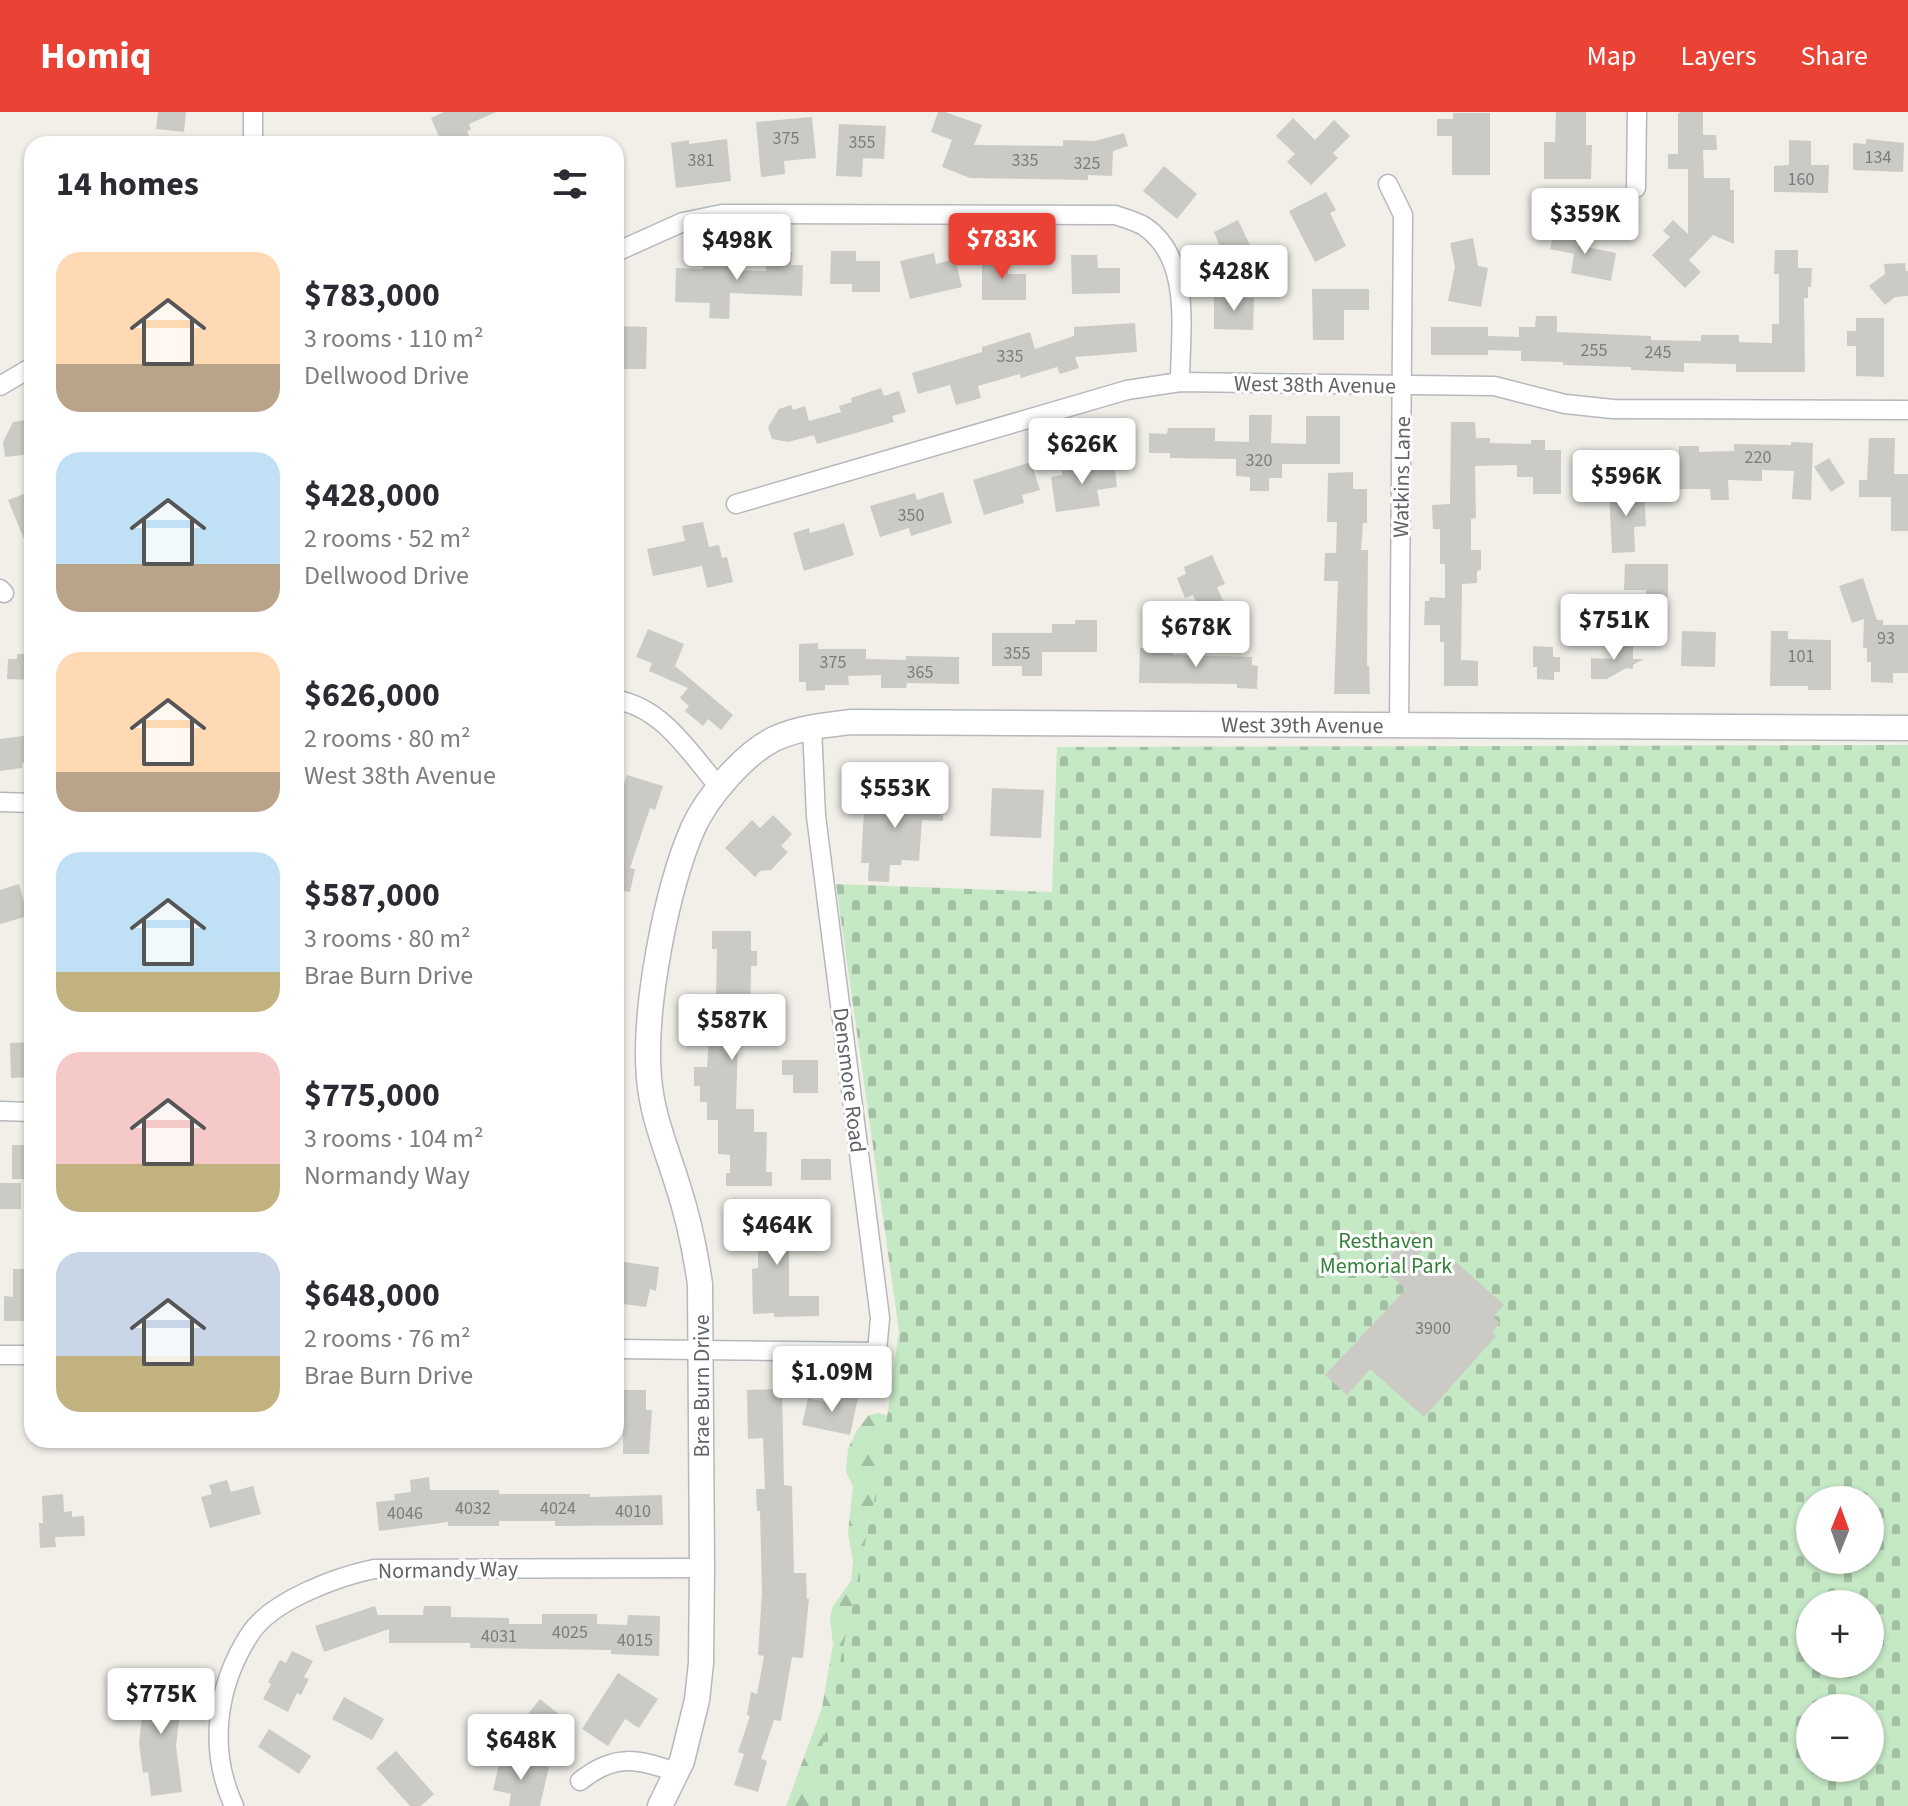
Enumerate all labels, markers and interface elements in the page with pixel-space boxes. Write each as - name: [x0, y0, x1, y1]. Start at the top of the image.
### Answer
- text: Homiq: [40, 29, 152, 83]
- text: Map: [1586, 36, 1636, 76]
- text: Layers: [1680, 36, 1756, 76]
- text: Share: [1800, 36, 1868, 76]
- house number: 375: [773, 126, 799, 151]
- house number: 355: [849, 130, 875, 155]
- house number: 134: [1865, 145, 1891, 170]
- house number: 381: [688, 148, 714, 173]
- house number: 335: [1012, 148, 1038, 173]
- house number: 325: [1074, 151, 1100, 176]
- text: 14 homes: [56, 160, 199, 209]
- icon: filters: [548, 162, 592, 206]
- house number: 160: [1788, 167, 1814, 192]
- pin: $359K: [1529, 188, 1641, 256]
- text: $359K: [1550, 195, 1620, 232]
- pin: $783K: [946, 213, 1058, 281]
- pin: $498K: [681, 214, 793, 282]
- text: $783K: [967, 220, 1037, 257]
- text: $498K: [702, 221, 772, 258]
- pin: $428K: [1178, 245, 1290, 313]
- text: $428K: [1199, 252, 1269, 289]
- text: $783,000: [304, 271, 440, 320]
- icon: home: [120, 284, 216, 380]
- text: 3 rooms · 110 m²: [304, 320, 483, 357]
- house number: 255: [1581, 338, 1607, 363]
- house number: 245: [1645, 340, 1671, 365]
- house number: 335: [997, 344, 1023, 369]
- text: Dellwood Drive: [304, 357, 469, 394]
- street label: West 38th Avenue: [1234, 368, 1396, 402]
- street label: Watkins Lane: [1385, 416, 1419, 538]
- pin: $626K: [1026, 418, 1138, 486]
- text: $626K: [1047, 425, 1117, 462]
- house number: 220: [1745, 445, 1771, 470]
- house number: 320: [1246, 448, 1272, 473]
- pin: $596K: [1570, 450, 1682, 518]
- text: $596K: [1591, 457, 1661, 494]
- text: $428,000: [304, 471, 440, 520]
- icon: home: [120, 484, 216, 580]
- house number: 350: [898, 503, 924, 528]
- text: 2 rooms · 52 m²: [304, 520, 471, 557]
- text: Dellwood Drive: [304, 557, 469, 594]
- pin: $751K: [1558, 594, 1670, 662]
- pin: $678K: [1140, 601, 1252, 669]
- text: $751K: [1579, 601, 1649, 638]
- text: $678K: [1161, 608, 1231, 645]
- house number: 93: [1877, 626, 1895, 651]
- house number: 355: [1004, 641, 1030, 666]
- house number: 101: [1788, 644, 1814, 669]
- house number: 375: [820, 650, 846, 675]
- house number: 365: [907, 660, 933, 685]
- text: $626,000: [304, 671, 440, 720]
- icon: home: [120, 684, 216, 780]
- street label: West 39th Avenue: [1221, 709, 1384, 742]
- text: 2 rooms · 80 m²: [304, 720, 471, 757]
- text: West 38th Avenue: [304, 757, 496, 794]
- pin: $553K: [839, 762, 951, 830]
- text: $553K: [860, 769, 930, 806]
- text: $587,000: [304, 871, 440, 920]
- icon: home: [120, 884, 216, 980]
- text: 3 rooms · 80 m²: [304, 920, 471, 957]
- text: Brae Burn Drive: [304, 957, 473, 994]
- pin: $587K: [676, 994, 788, 1062]
- text: $587K: [697, 1001, 767, 1038]
- street label: Densmore Road: [824, 1006, 874, 1154]
- text: $775,000: [304, 1071, 440, 1120]
- icon: home: [120, 1084, 216, 1180]
- text: 3 rooms · 104 m²: [304, 1120, 483, 1157]
- text: Normandy Way: [304, 1157, 470, 1194]
- pin: $464K: [721, 1199, 833, 1267]
- text: $464K: [742, 1206, 812, 1243]
- park label: Resthaven Memorial Park: [1320, 1225, 1452, 1282]
- text: $648,000: [304, 1271, 440, 1320]
- icon: home: [120, 1284, 216, 1380]
- street label: Brae Burn Drive: [686, 1314, 718, 1458]
- house number: 3900: [1415, 1316, 1451, 1341]
- text: 2 rooms · 76 m²: [304, 1320, 471, 1357]
- pin: $1.09M: [767, 1346, 897, 1414]
- text: $1.09M: [791, 1353, 873, 1390]
- text: Brae Burn Drive: [304, 1357, 473, 1394]
- north arrow: [1796, 1486, 1884, 1574]
- map controls: [1796, 1486, 1884, 1782]
- house number: 4032: [455, 1496, 491, 1521]
- house number: 4024: [540, 1496, 576, 1521]
- house number: 4010: [615, 1499, 651, 1524]
- house number: 4046: [387, 1501, 423, 1526]
- street label: Normandy Way: [378, 1553, 519, 1587]
- button: +: [1796, 1590, 1884, 1678]
- house number: 4025: [552, 1620, 588, 1645]
- house number: 4031: [481, 1624, 517, 1649]
- house number: 4015: [617, 1628, 653, 1653]
- pin: $775K: [105, 1668, 217, 1736]
- text: $775K: [126, 1675, 196, 1712]
- button: −: [1796, 1694, 1884, 1782]
- pin: $648K: [465, 1714, 577, 1782]
- text: $648K: [486, 1721, 556, 1758]

